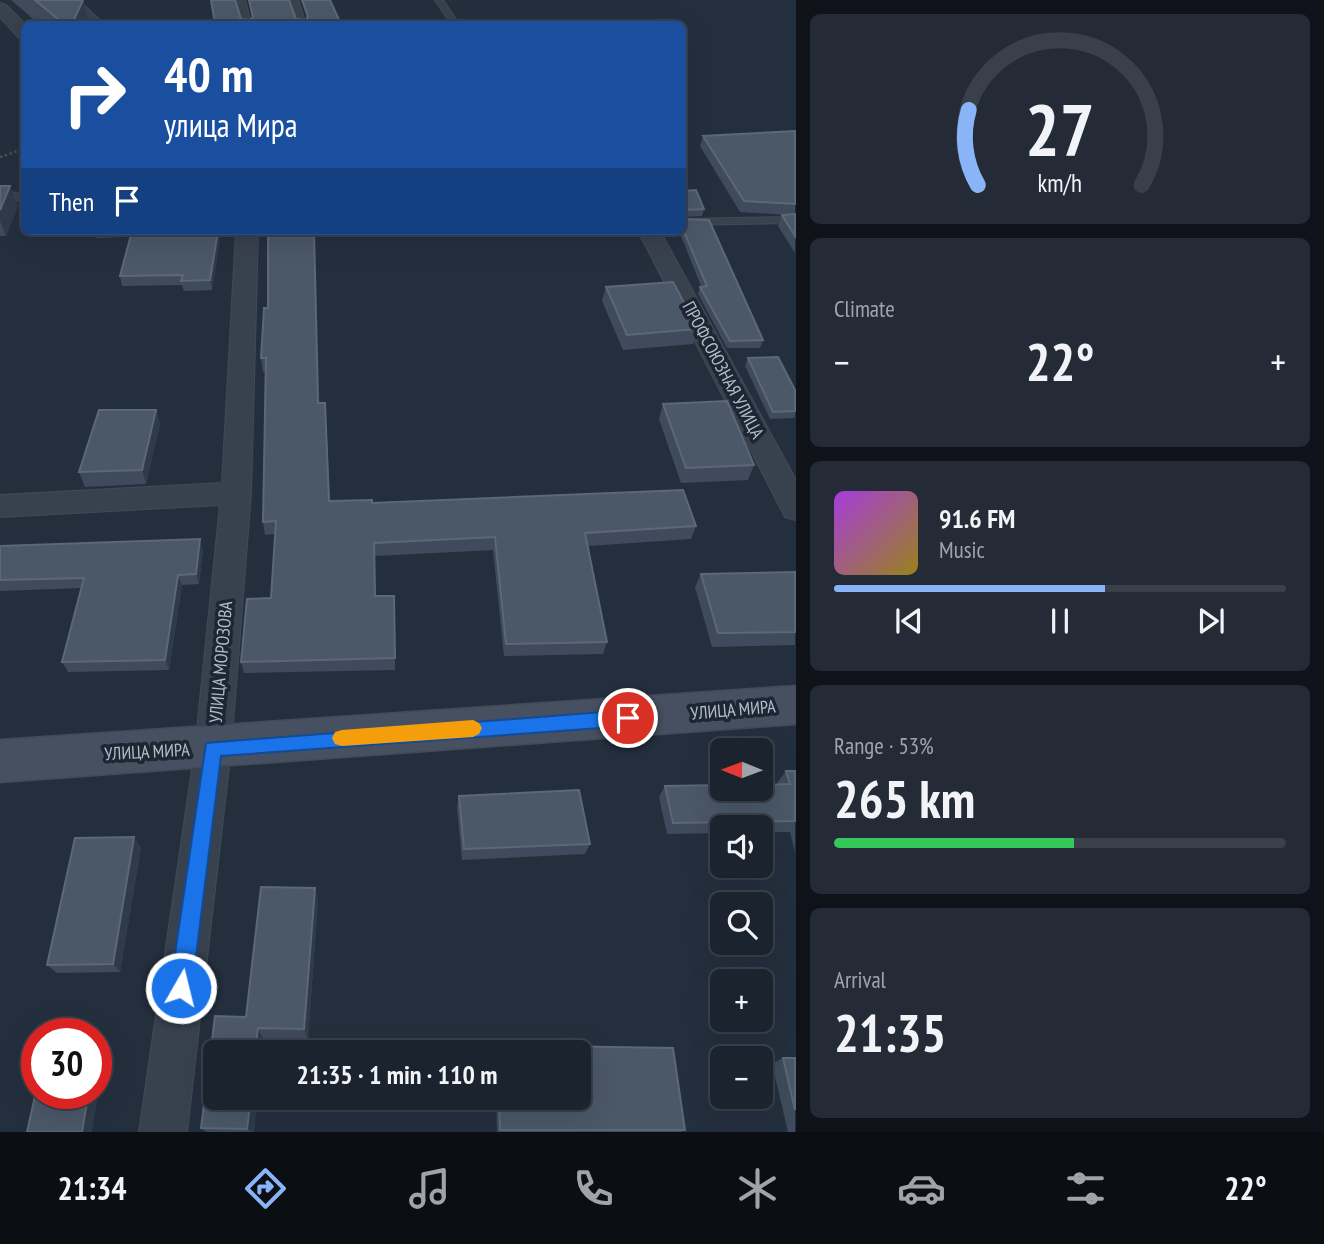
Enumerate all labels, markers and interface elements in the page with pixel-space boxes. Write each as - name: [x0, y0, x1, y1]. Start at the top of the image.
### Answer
- text: 40 m: [164, 42, 253, 106]
- icon: right: [49, 49, 140, 140]
- text: 27: [1025, 81, 1095, 175]
- text: улица Мира: [164, 104, 298, 146]
- text: km/h: [1038, 167, 1082, 199]
- icon: arrive: [108, 182, 146, 220]
- text: Then: [49, 185, 94, 218]
- text: Climate: [834, 294, 895, 323]
- street label: ПРОФСОЮЗНАЯ УЛИЦА: [678, 297, 770, 443]
- text: 22°: [1026, 328, 1094, 395]
- text: −: [834, 337, 850, 386]
- text: +: [1270, 337, 1286, 386]
- text: 91.6 FM: [939, 502, 1015, 535]
- text: Music: [939, 535, 985, 564]
- street label: УЛИЦА МОРОЗОВА: [204, 600, 237, 724]
- icon: previous: [890, 602, 928, 640]
- icon: pause: [1041, 602, 1079, 640]
- icon: next: [1192, 602, 1230, 640]
- pin: [598, 688, 658, 748]
- street label: УЛИЦА МИРА: [689, 694, 777, 725]
- icon: arrive: [609, 699, 647, 737]
- text: Range · 53%: [834, 731, 934, 760]
- street label: УЛИЦА МИРА: [104, 738, 191, 765]
- north arrow: [710, 738, 774, 802]
- map controls: [710, 738, 773, 1109]
- text: 265 km: [834, 765, 975, 832]
- button: sound: [710, 815, 773, 878]
- button: search: [710, 892, 773, 955]
- position arrow: [144, 951, 218, 1025]
- text: Arrival: [834, 965, 886, 994]
- button: +: [710, 969, 773, 1032]
- text: 21:35: [834, 999, 946, 1066]
- speed limit sign: 30: [21, 1018, 112, 1109]
- button: −: [710, 1046, 773, 1109]
- text: 21:35 · 1 min · 110 m: [297, 1058, 497, 1091]
- icon: directions: [241, 1164, 290, 1213]
- icon: music: [405, 1164, 454, 1213]
- icon: phone: [569, 1164, 618, 1213]
- icon: climate: [733, 1164, 782, 1213]
- icon: car: [897, 1164, 946, 1213]
- icon: filters: [1061, 1164, 1110, 1213]
- text: 21:34: [57, 1167, 127, 1209]
- text: 22°: [1224, 1167, 1267, 1209]

